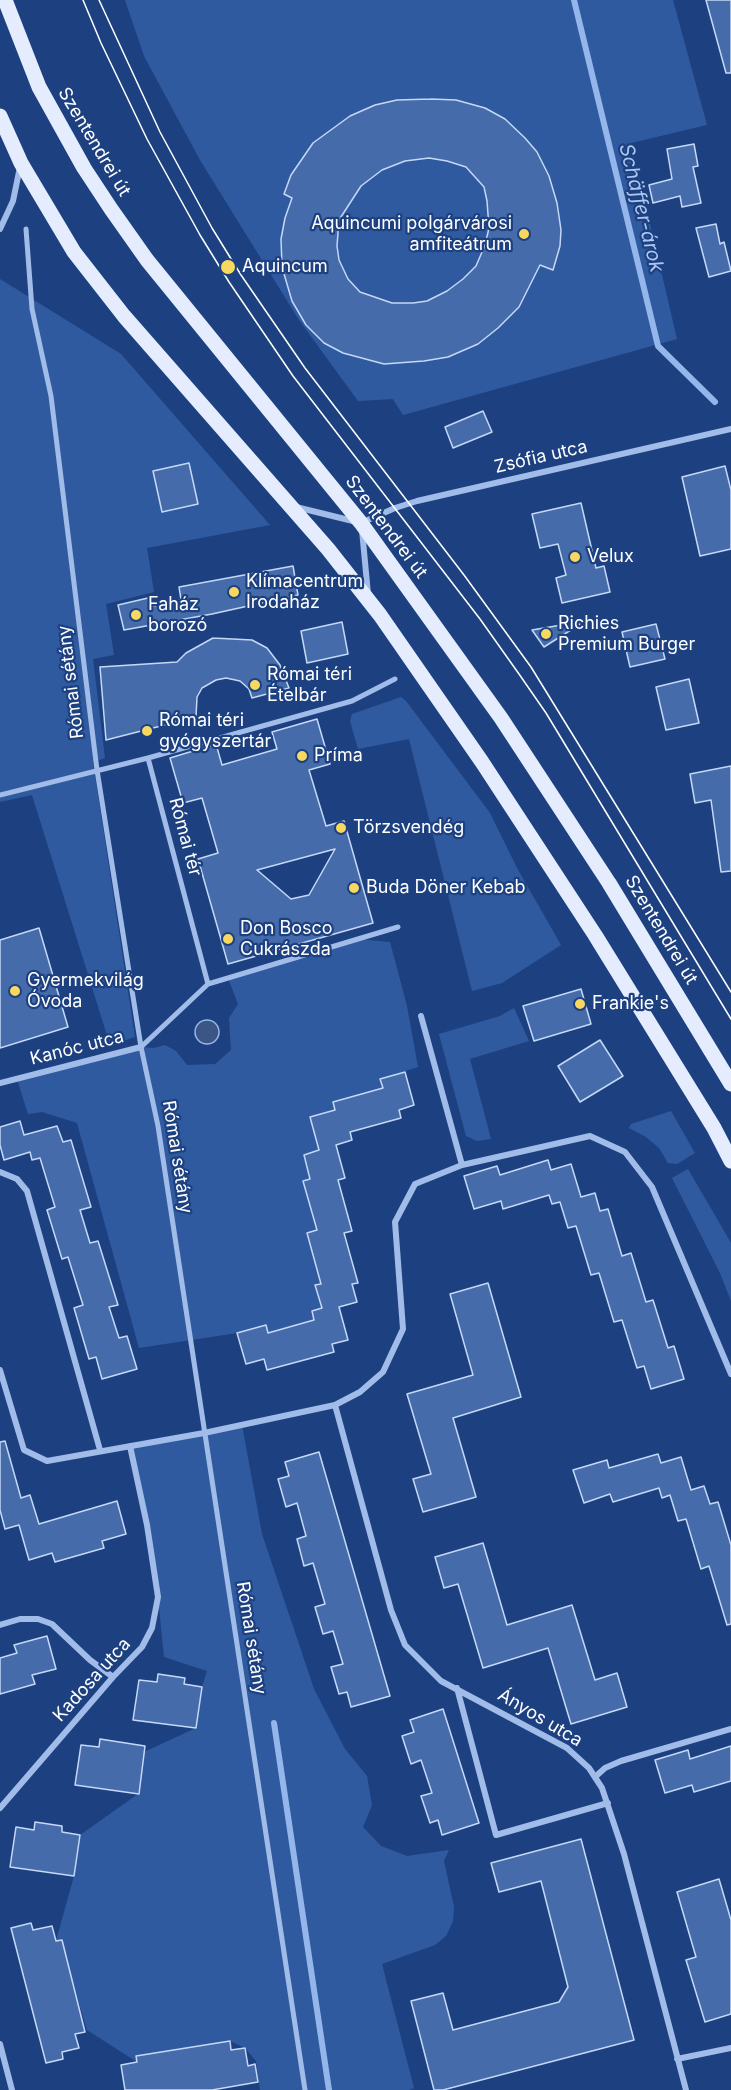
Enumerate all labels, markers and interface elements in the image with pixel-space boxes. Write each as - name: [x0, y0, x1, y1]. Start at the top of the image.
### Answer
- street label: Szentendrei út: [53, 84, 135, 200]
- water label: Schäffer-árok: [613, 141, 669, 275]
- place label: Aquincumi polgárvárosi amfiteátrum: [311, 213, 512, 256]
- marker: Aquincumi polgárvárosi amfiteátrum: [517, 227, 531, 241]
- place label: Aquincum: [242, 256, 328, 278]
- marker: Aquincum: [219, 258, 237, 276]
- street label: Zsófia utca: [492, 436, 590, 478]
- street label: Szentendrei út: [340, 471, 432, 583]
- place label: Velux: [587, 546, 634, 568]
- marker: Velux: [568, 550, 582, 564]
- place label: Klímacentrum Irodaház: [246, 571, 363, 614]
- marker: Klímacentrum Irodaház: [227, 585, 241, 599]
- place label: Faház borozó: [148, 594, 207, 636]
- marker: Faház borozó: [129, 608, 143, 622]
- place label: Richies Premium Burger: [558, 613, 695, 656]
- street label: Római sétány: [53, 624, 89, 740]
- marker: Richies Premium Burger: [539, 627, 553, 641]
- place label: Római téri Ételbár: [267, 664, 352, 706]
- marker: Római téri Ételbár: [248, 678, 262, 692]
- place label: Római téri gyógyszertár: [159, 710, 271, 752]
- marker: Római téri gyógyszertár: [140, 724, 154, 738]
- place label: Príma: [314, 745, 363, 767]
- marker: Príma: [295, 749, 309, 763]
- street label: Római tér: [164, 795, 206, 879]
- place label: Törzsvendég: [353, 817, 464, 839]
- marker: Törzsvendég: [334, 821, 348, 835]
- street label: Szentendrei út: [620, 872, 702, 988]
- place label: Buda Döner Kebab: [366, 877, 526, 899]
- marker: Buda Döner Kebab: [347, 881, 361, 895]
- place label: Don Bosco Cukrászda: [240, 918, 333, 960]
- marker: Don Bosco Cukrászda: [221, 932, 235, 946]
- place label: Gyermekvilág Óvoda: [27, 970, 144, 1012]
- marker: Gyermekvilág Óvoda: [8, 984, 22, 998]
- place label: Frankie's: [592, 993, 669, 1015]
- marker: Frankie's: [573, 997, 587, 1011]
- street label: Kanóc utca: [28, 1026, 126, 1070]
- street label: Római sétány: [157, 1099, 197, 1215]
- street label: Római sétány: [231, 1580, 271, 1696]
- street label: Kadosa utca: [49, 1634, 135, 1726]
- street label: Ányos utca: [494, 1684, 586, 1752]

